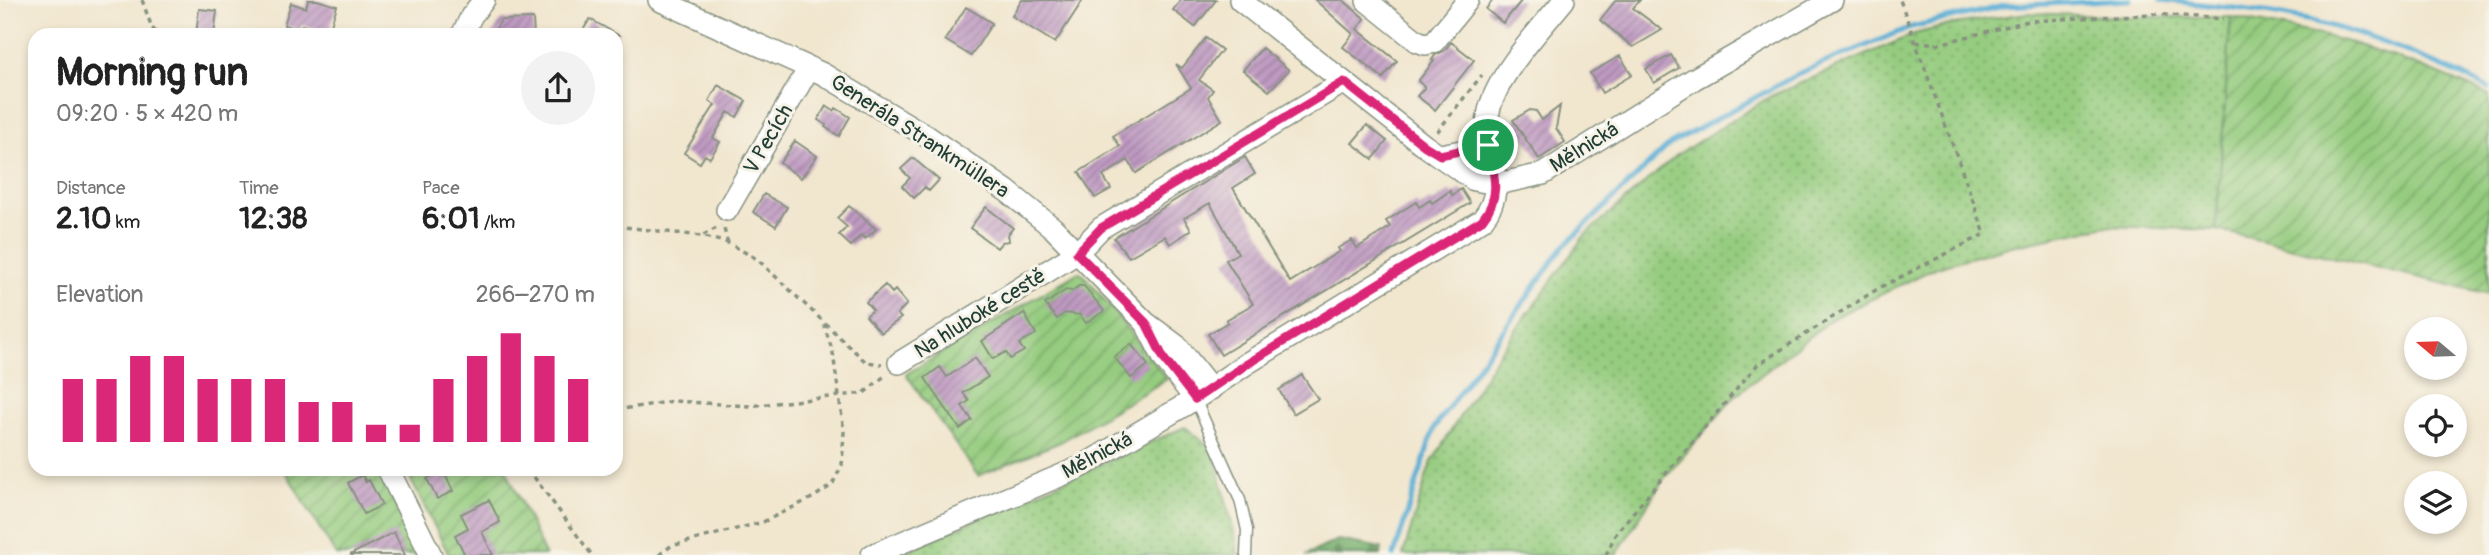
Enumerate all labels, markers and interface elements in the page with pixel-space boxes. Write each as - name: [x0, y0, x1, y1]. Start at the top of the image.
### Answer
- text: Morning run: [56, 49, 248, 97]
- button: share: [521, 51, 595, 125]
- street label: Generála Strankmüllera: [825, 68, 1014, 204]
- text: 09:20 · 5 × 420 m: [56, 99, 238, 128]
- street label: V Pecích: [738, 100, 799, 179]
- pin: [1458, 115, 1518, 175]
- street label: Mělnická: [1545, 116, 1624, 179]
- icon: arrive: [1469, 126, 1507, 164]
- text: Distance: [56, 176, 125, 200]
- text: Time: [239, 176, 279, 200]
- text: Pace: [422, 176, 460, 200]
- text: 2.10: [56, 200, 112, 237]
- text: 12:38: [239, 200, 307, 237]
- text: 6:01: [422, 200, 480, 237]
- text: km: [112, 210, 140, 234]
- text: /km: [480, 210, 515, 234]
- street label: Na hluboké cestě: [909, 262, 1051, 365]
- text: Elevation: [56, 280, 144, 309]
- text: 266–270 m: [476, 280, 595, 309]
- north arrow: [2404, 317, 2468, 380]
- map controls: [2404, 317, 2467, 534]
- button: locate: [2404, 394, 2467, 457]
- street label: Mělnická: [1057, 426, 1137, 485]
- button: layers: [2404, 471, 2467, 534]

